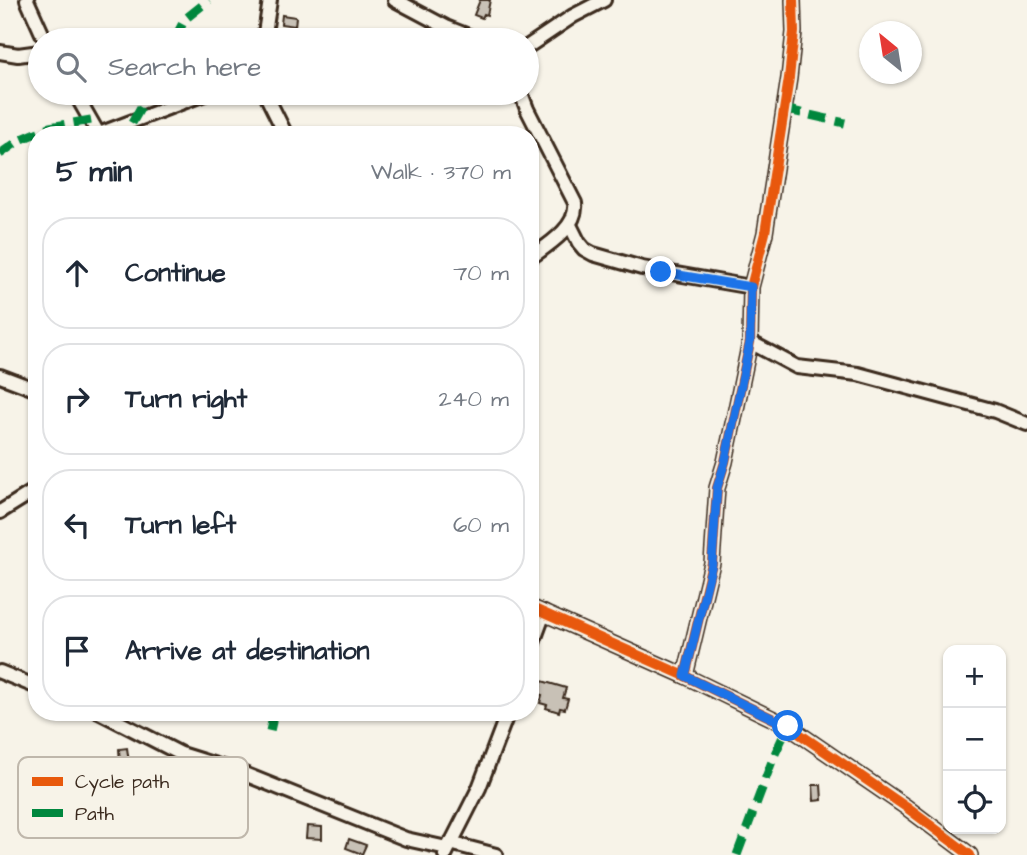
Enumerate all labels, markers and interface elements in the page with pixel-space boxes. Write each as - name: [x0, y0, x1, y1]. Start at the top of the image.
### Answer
- north arrow: [859, 21, 922, 84]
- search box: [28, 28, 539, 105]
- icon: search: [52, 48, 90, 86]
- text: Search here: [108, 49, 261, 85]
- text: 5 min: [56, 151, 132, 193]
- text: Walk · 370 m: [371, 156, 511, 188]
- icon: ahead: [58, 254, 96, 292]
- text: Continue: [125, 255, 226, 291]
- route end: [645, 256, 676, 287]
- text: 70 m: [453, 257, 509, 289]
- icon: right: [58, 380, 96, 418]
- text: Turn right: [125, 381, 247, 417]
- text: 240 m: [439, 383, 509, 415]
- icon: left: [58, 506, 96, 544]
- text: Turn left: [125, 507, 236, 543]
- text: 60 m: [453, 509, 509, 541]
- icon: arrive: [58, 632, 96, 670]
- text: Arrive at destination: [125, 633, 370, 669]
- map controls: [943, 645, 1006, 834]
- button: +: [943, 645, 1006, 708]
- button: −: [943, 708, 1006, 771]
- route start: [772, 710, 803, 741]
- legend: [18, 757, 248, 838]
- text: Cycle path: [75, 769, 170, 797]
- button: locate: [943, 771, 1006, 834]
- text: Path: [75, 801, 114, 828]

